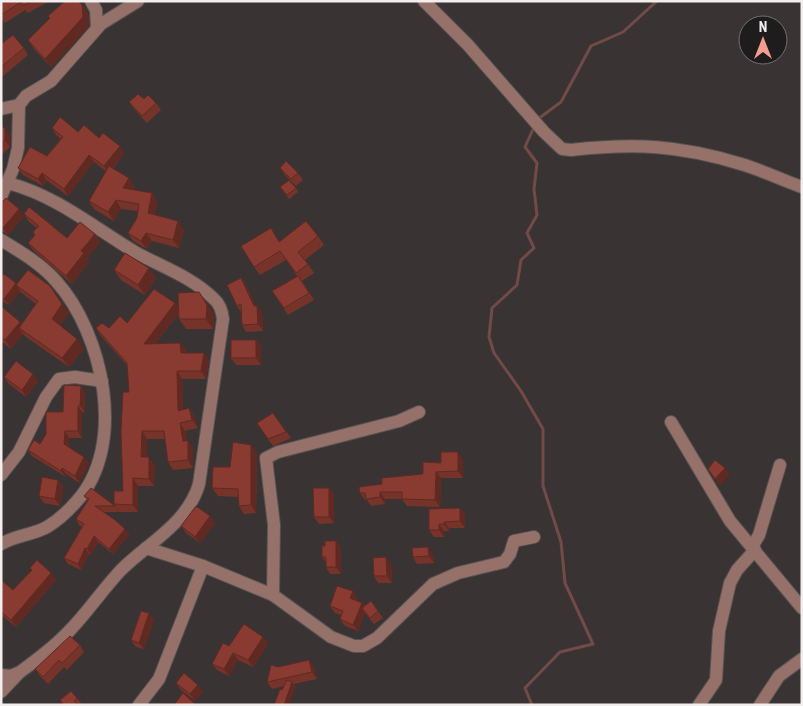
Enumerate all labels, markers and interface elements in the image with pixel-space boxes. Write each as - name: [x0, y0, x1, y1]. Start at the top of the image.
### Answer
- north arrow: [738, 15, 788, 65]
- text: N: [759, 19, 767, 35]

